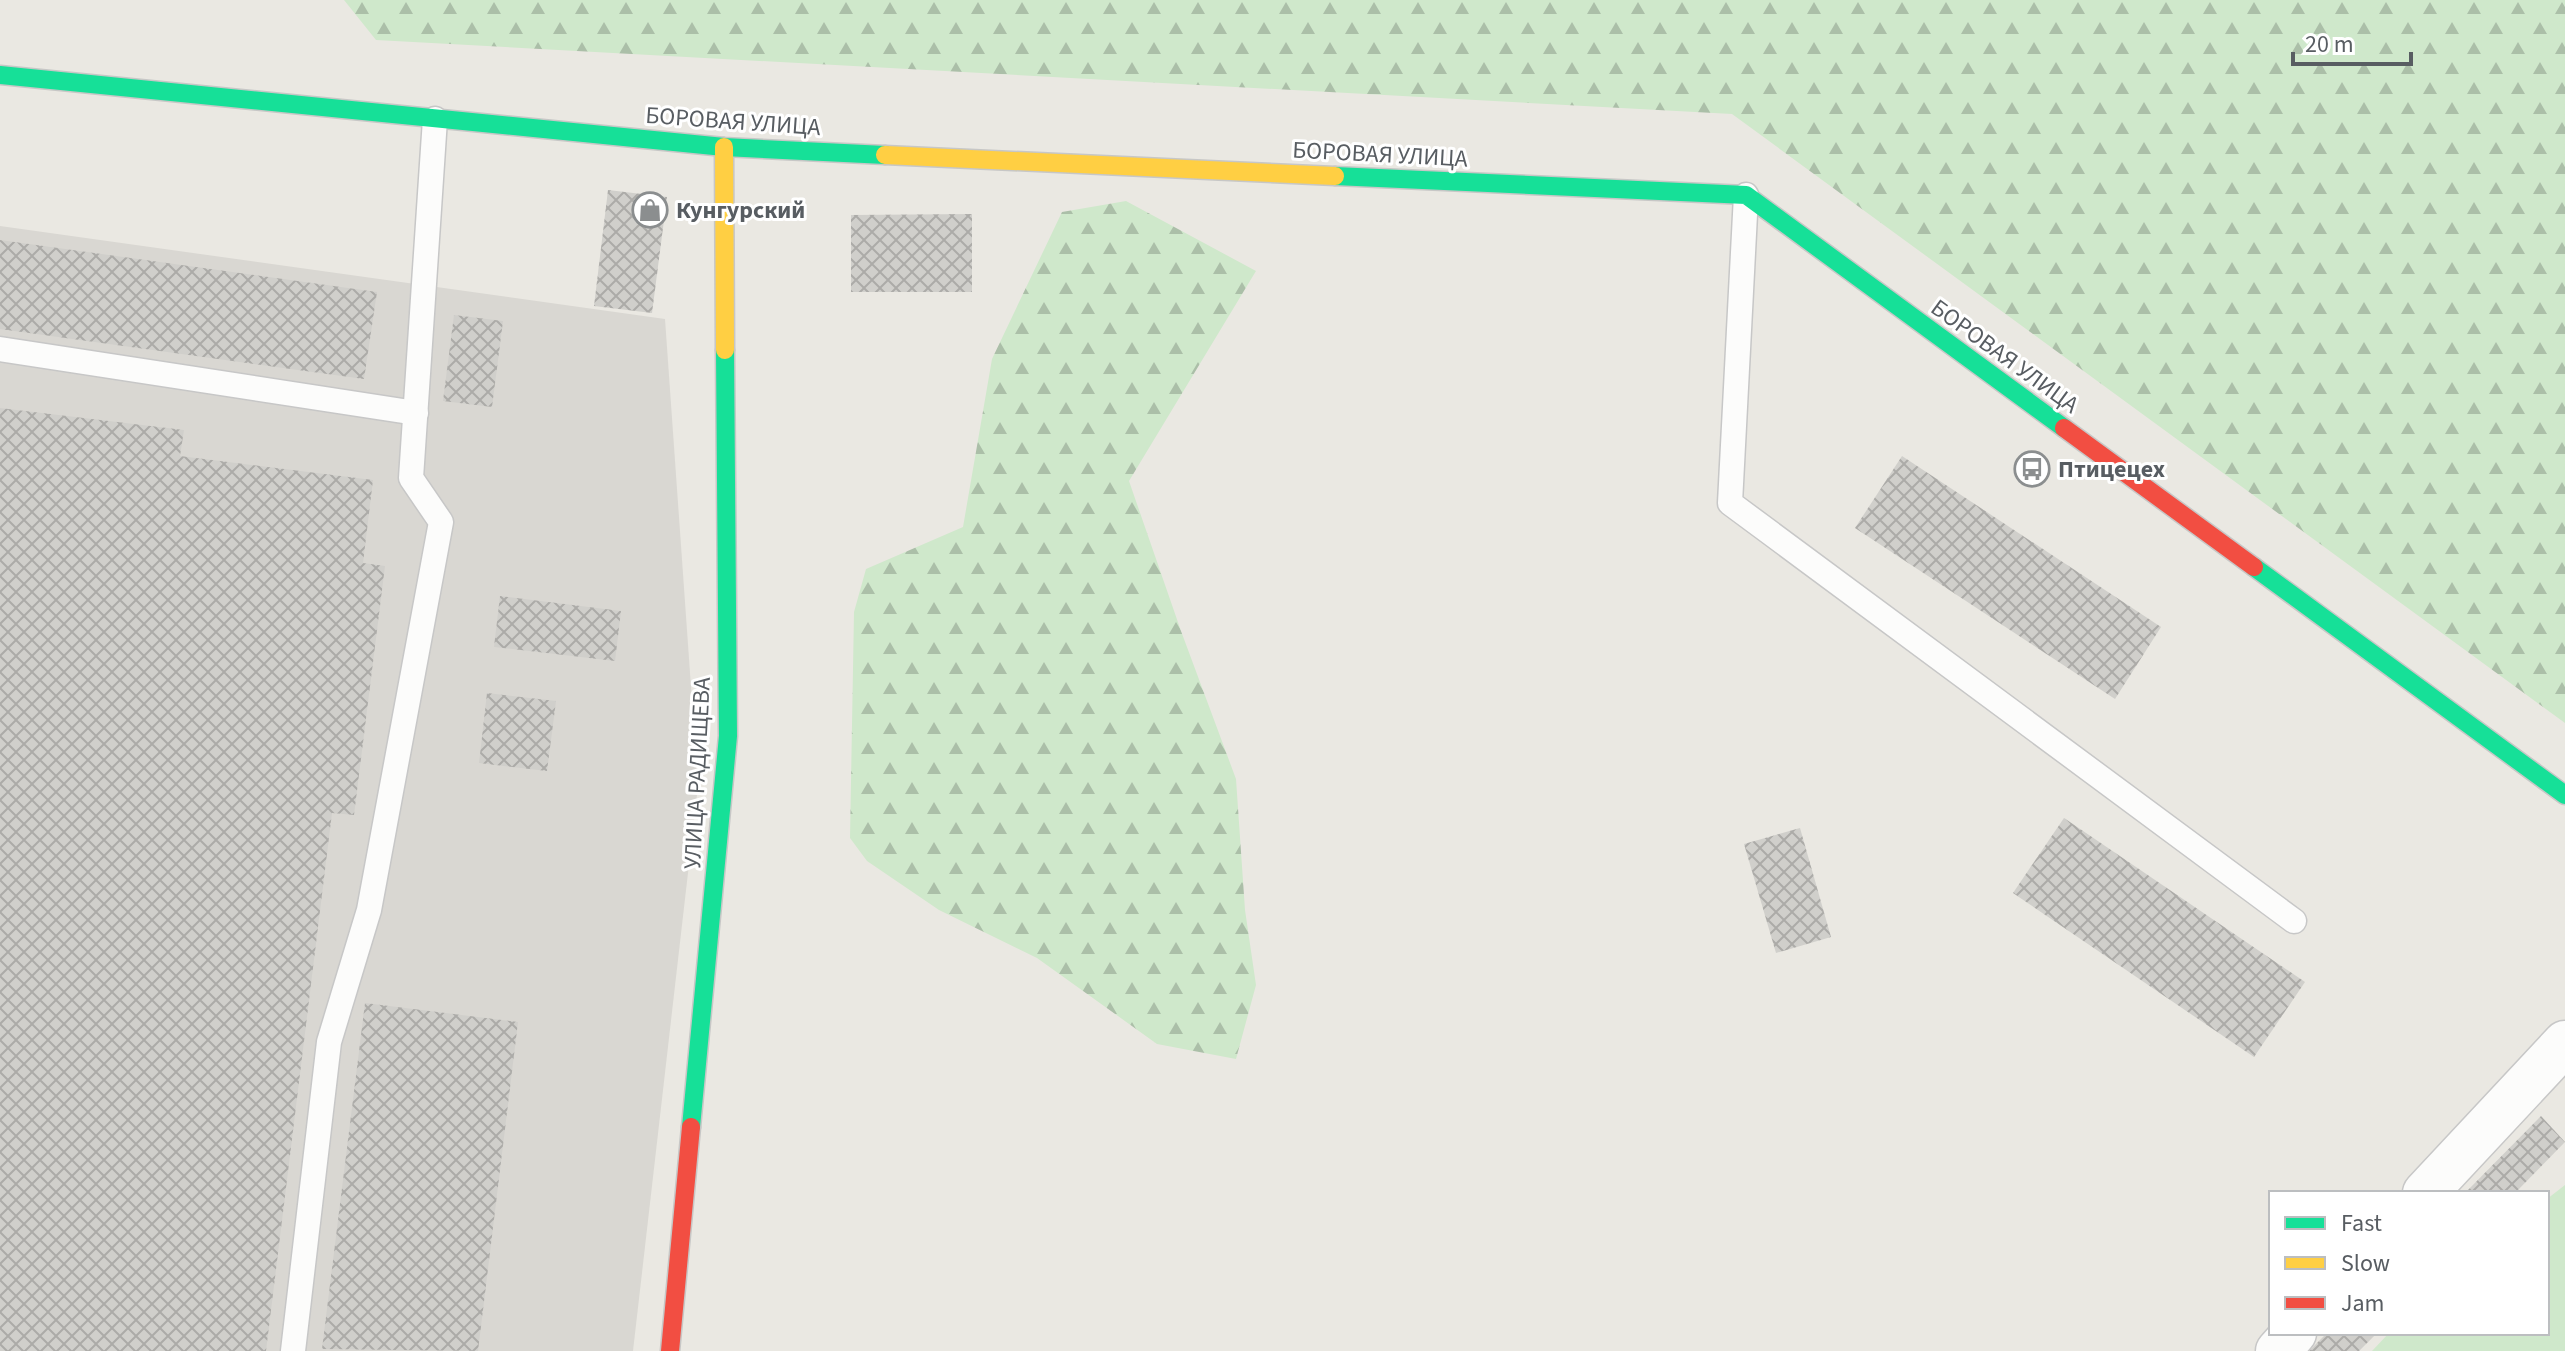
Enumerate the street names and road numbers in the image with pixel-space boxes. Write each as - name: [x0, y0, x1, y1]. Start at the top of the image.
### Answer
- street label: БОРОВАЯ УЛИЦА: [644, 98, 822, 145]
- street label: БОРОВАЯ УЛИЦА: [1291, 132, 1469, 177]
- street label: БОРОВАЯ УЛИЦА: [1923, 291, 2086, 422]
- street label: УЛИЦА РАДИЩЕВА: [675, 676, 720, 870]

